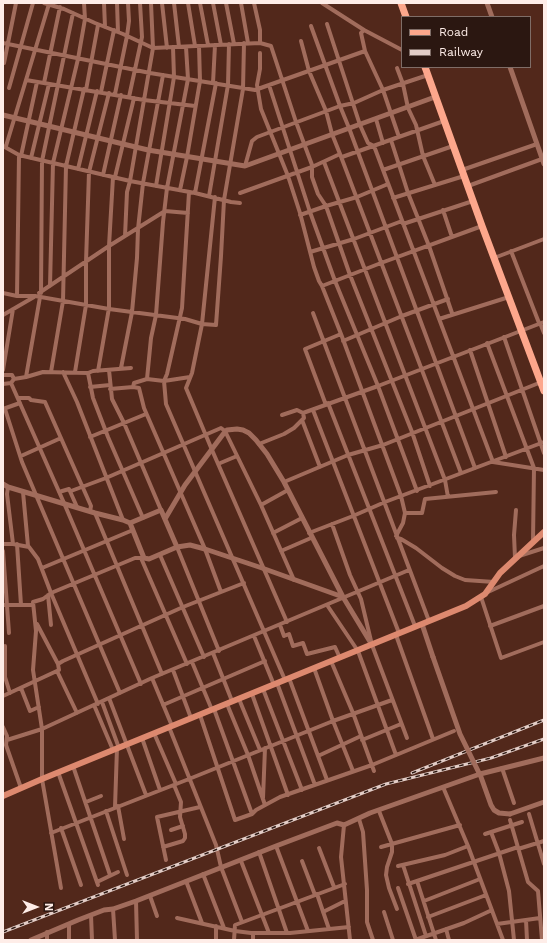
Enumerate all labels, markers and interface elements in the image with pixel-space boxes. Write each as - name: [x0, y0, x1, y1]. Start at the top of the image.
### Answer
- legend: [401, 16, 531, 68]
- text: Road: [439, 25, 468, 39]
- text: Railway: [439, 45, 483, 59]
- north arrow: [16, 887, 56, 927]
- text: N: [42, 903, 55, 911]

